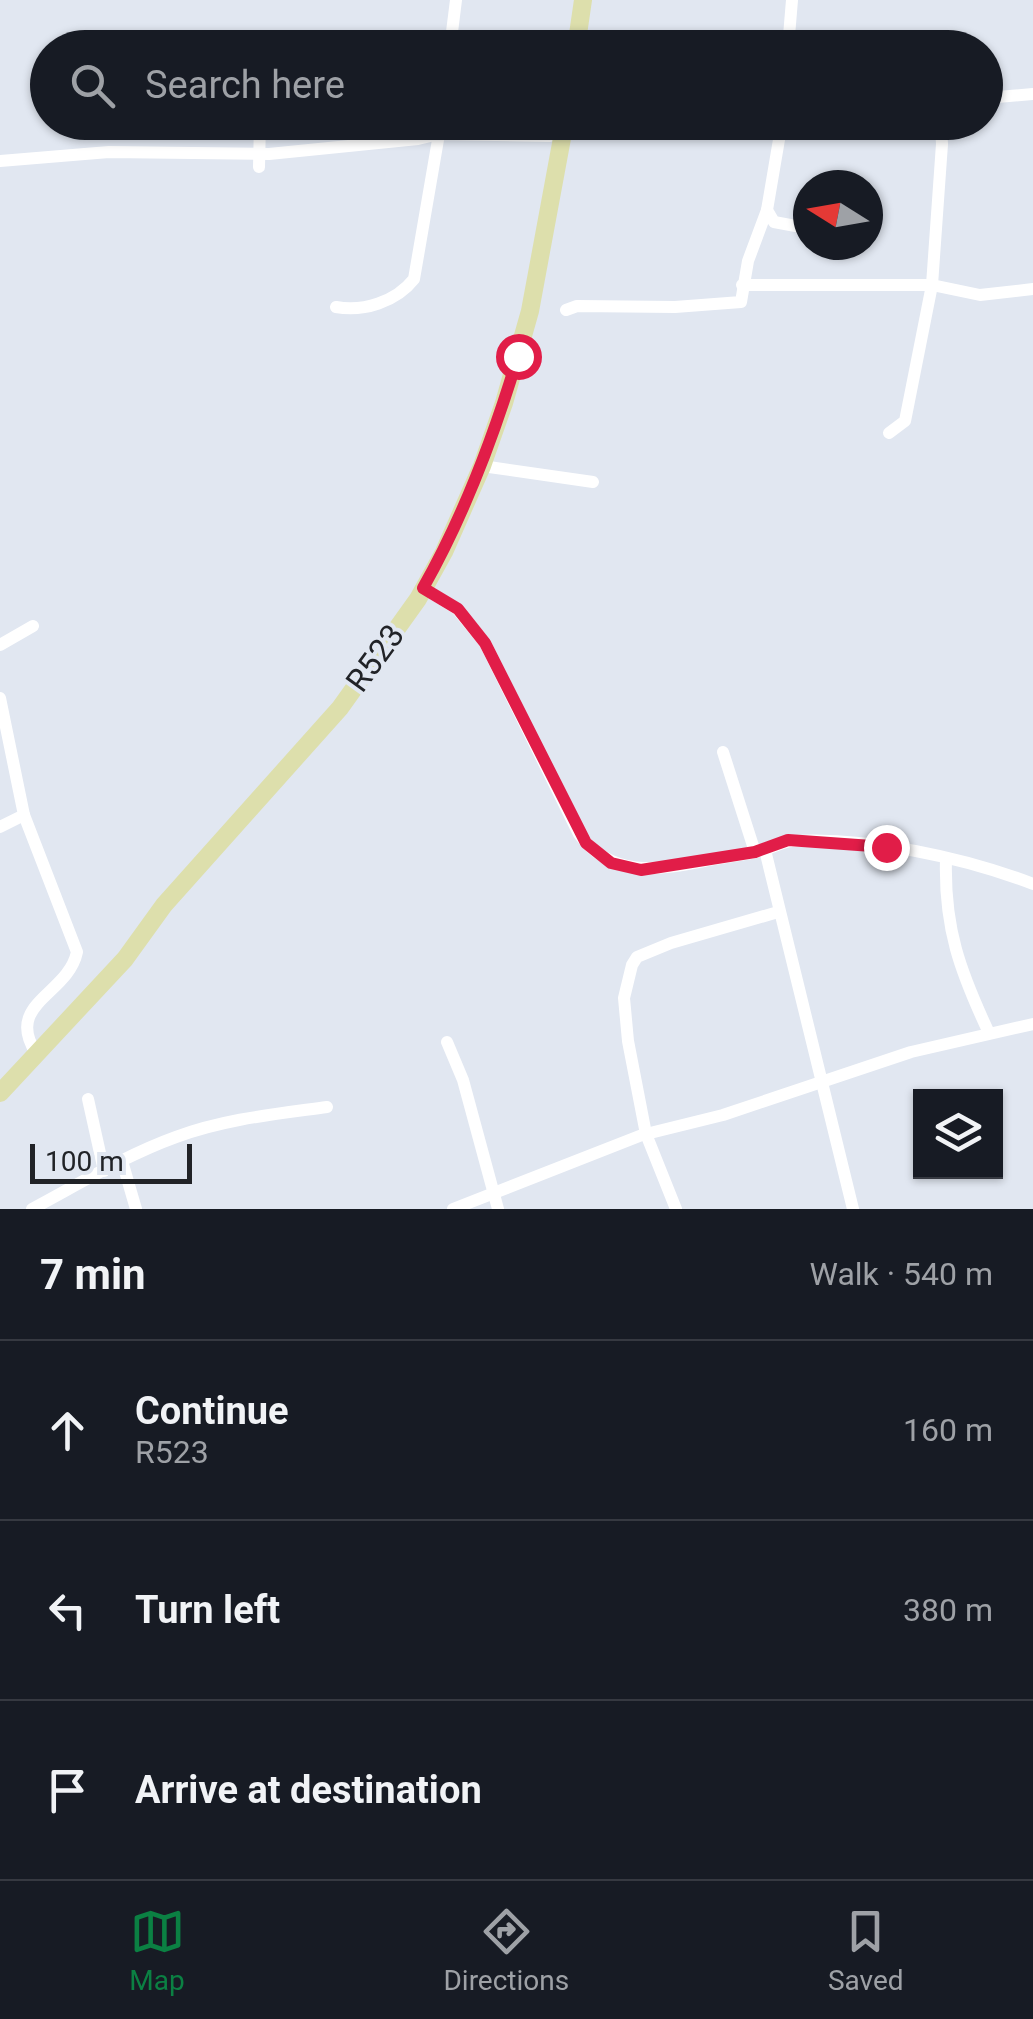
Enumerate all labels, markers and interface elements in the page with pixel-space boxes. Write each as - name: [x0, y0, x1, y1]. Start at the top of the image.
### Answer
- search box: [30, 30, 1003, 140]
- icon: search: [65, 58, 120, 113]
- text: Search here: [145, 63, 345, 107]
- north arrow: [793, 170, 883, 260]
- route start: [496, 334, 542, 380]
- street label: R523: [338, 617, 412, 699]
- route end: [864, 825, 910, 871]
- map controls: [913, 1089, 1003, 1179]
- button: layers: [913, 1089, 1003, 1179]
- scale bar: [30, 1139, 192, 1184]
- text: 100 m: [45, 1145, 124, 1178]
- text: 7 min: [40, 1250, 146, 1299]
- text: Walk · 540 m: [810, 1255, 993, 1293]
- text: Continue: [135, 1389, 289, 1433]
- icon: ahead: [40, 1403, 95, 1458]
- text: 160 m: [903, 1411, 993, 1449]
- text: R523: [135, 1433, 209, 1471]
- icon: left: [40, 1583, 95, 1638]
- text: Turn left: [135, 1588, 280, 1632]
- text: 380 m: [903, 1591, 993, 1629]
- icon: arrive: [40, 1763, 95, 1818]
- text: Arrive at destination: [135, 1768, 482, 1812]
- tab: Map: [129, 1904, 185, 1997]
- tab: Directions: [443, 1904, 569, 1997]
- tab: Saved: [828, 1904, 904, 1997]

